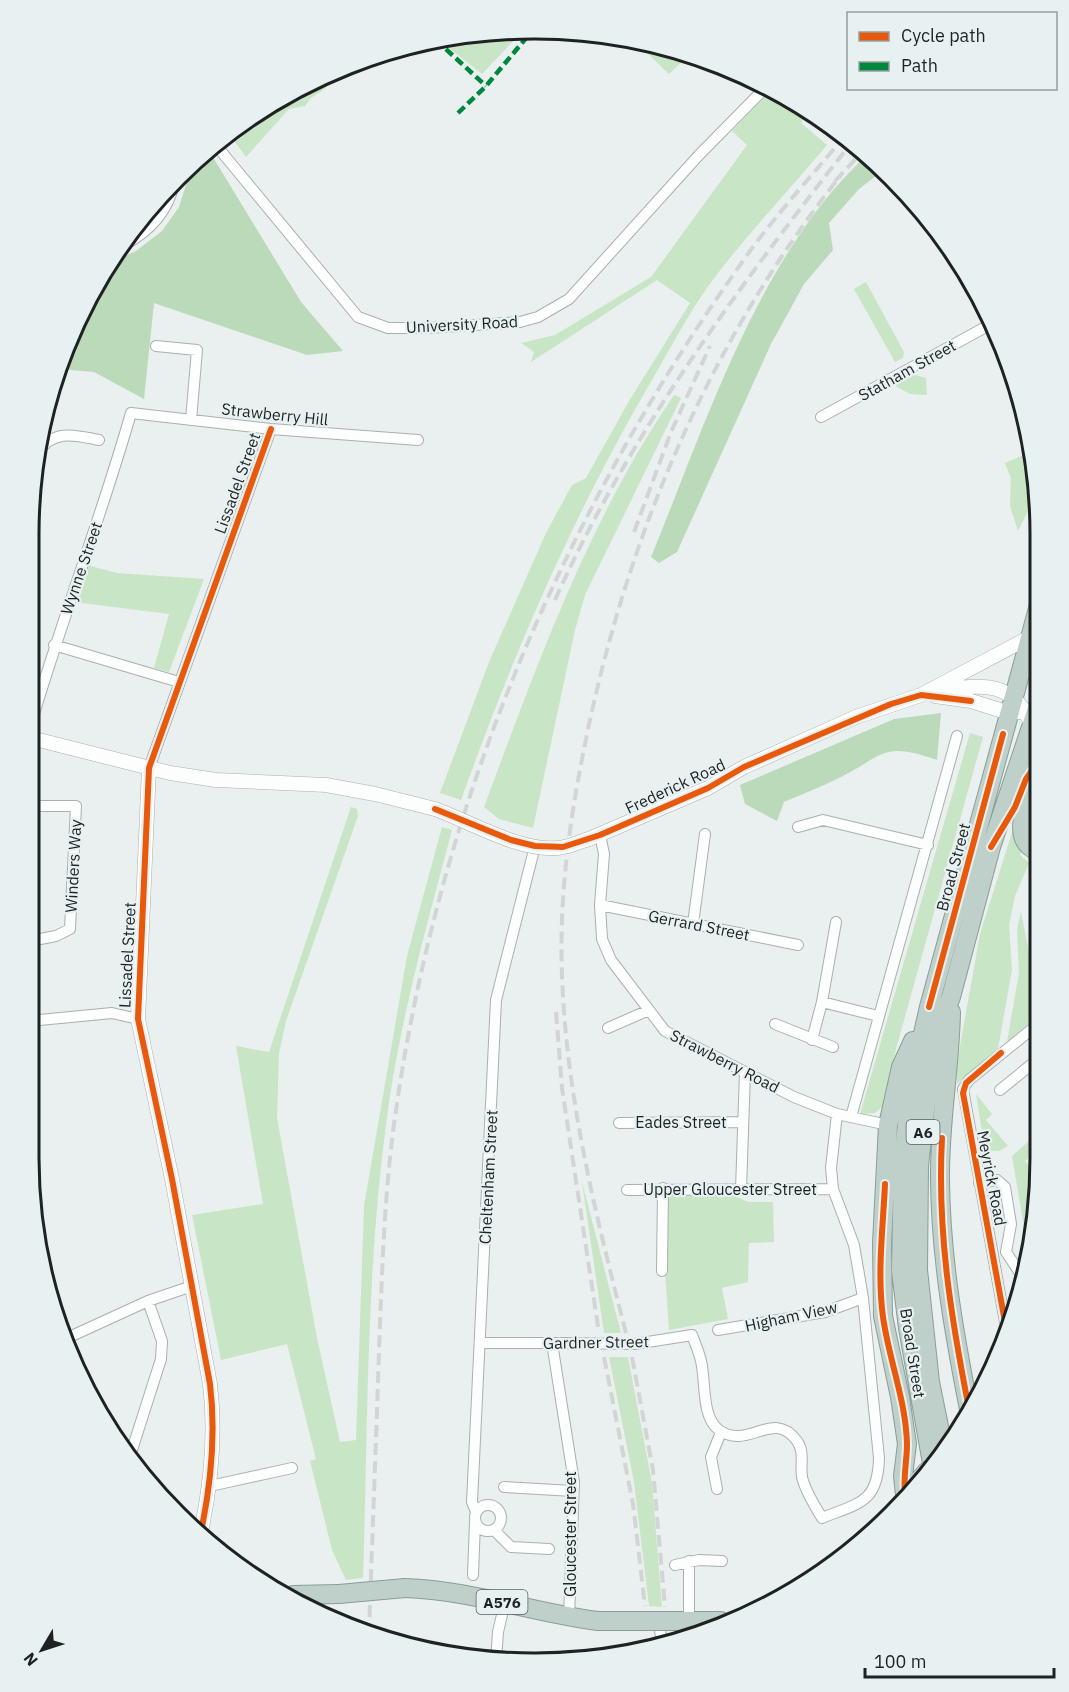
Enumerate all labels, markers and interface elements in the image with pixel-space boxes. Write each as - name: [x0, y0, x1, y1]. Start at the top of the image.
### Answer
- legend: [847, 12, 1057, 90]
- text: Cycle path: [901, 24, 986, 47]
- text: Path: [901, 54, 938, 77]
- street label: University Road: [405, 311, 519, 337]
- street label: Statham Street: [855, 335, 959, 405]
- street label: Strawberry Hill: [221, 398, 329, 430]
- street label: Lissadel Street: [209, 430, 265, 536]
- street label: Wynne Street: [56, 519, 106, 617]
- street label: Frederick Road: [622, 754, 728, 818]
- street label: Winders Way: [61, 819, 85, 913]
- street label: Broad Street: [932, 821, 974, 913]
- street label: Lissadel Street: [114, 901, 140, 1009]
- street label: Gerrard Street: [647, 905, 751, 945]
- street label: Strawberry Road: [667, 1025, 783, 1097]
- street label: Cheltenham Street: [474, 1109, 502, 1245]
- street label: Eades Street: [635, 1112, 727, 1132]
- road number: A6: [906, 1120, 940, 1144]
- street label: Meyrick Road: [973, 1129, 1011, 1227]
- street label: Upper Gloucester Street: [643, 1179, 817, 1199]
- street label: Higham View: [743, 1296, 839, 1336]
- street label: Broad Street: [896, 1307, 930, 1399]
- street label: Gardner Street: [543, 1331, 649, 1353]
- street label: Gloucester Street: [560, 1471, 580, 1597]
- road number: A576: [476, 1590, 528, 1614]
- north arrow: [12, 1620, 72, 1680]
- scale bar: [865, 1641, 1054, 1679]
- text: N: [19, 1649, 42, 1670]
- text: 100 m: [874, 1650, 926, 1673]

